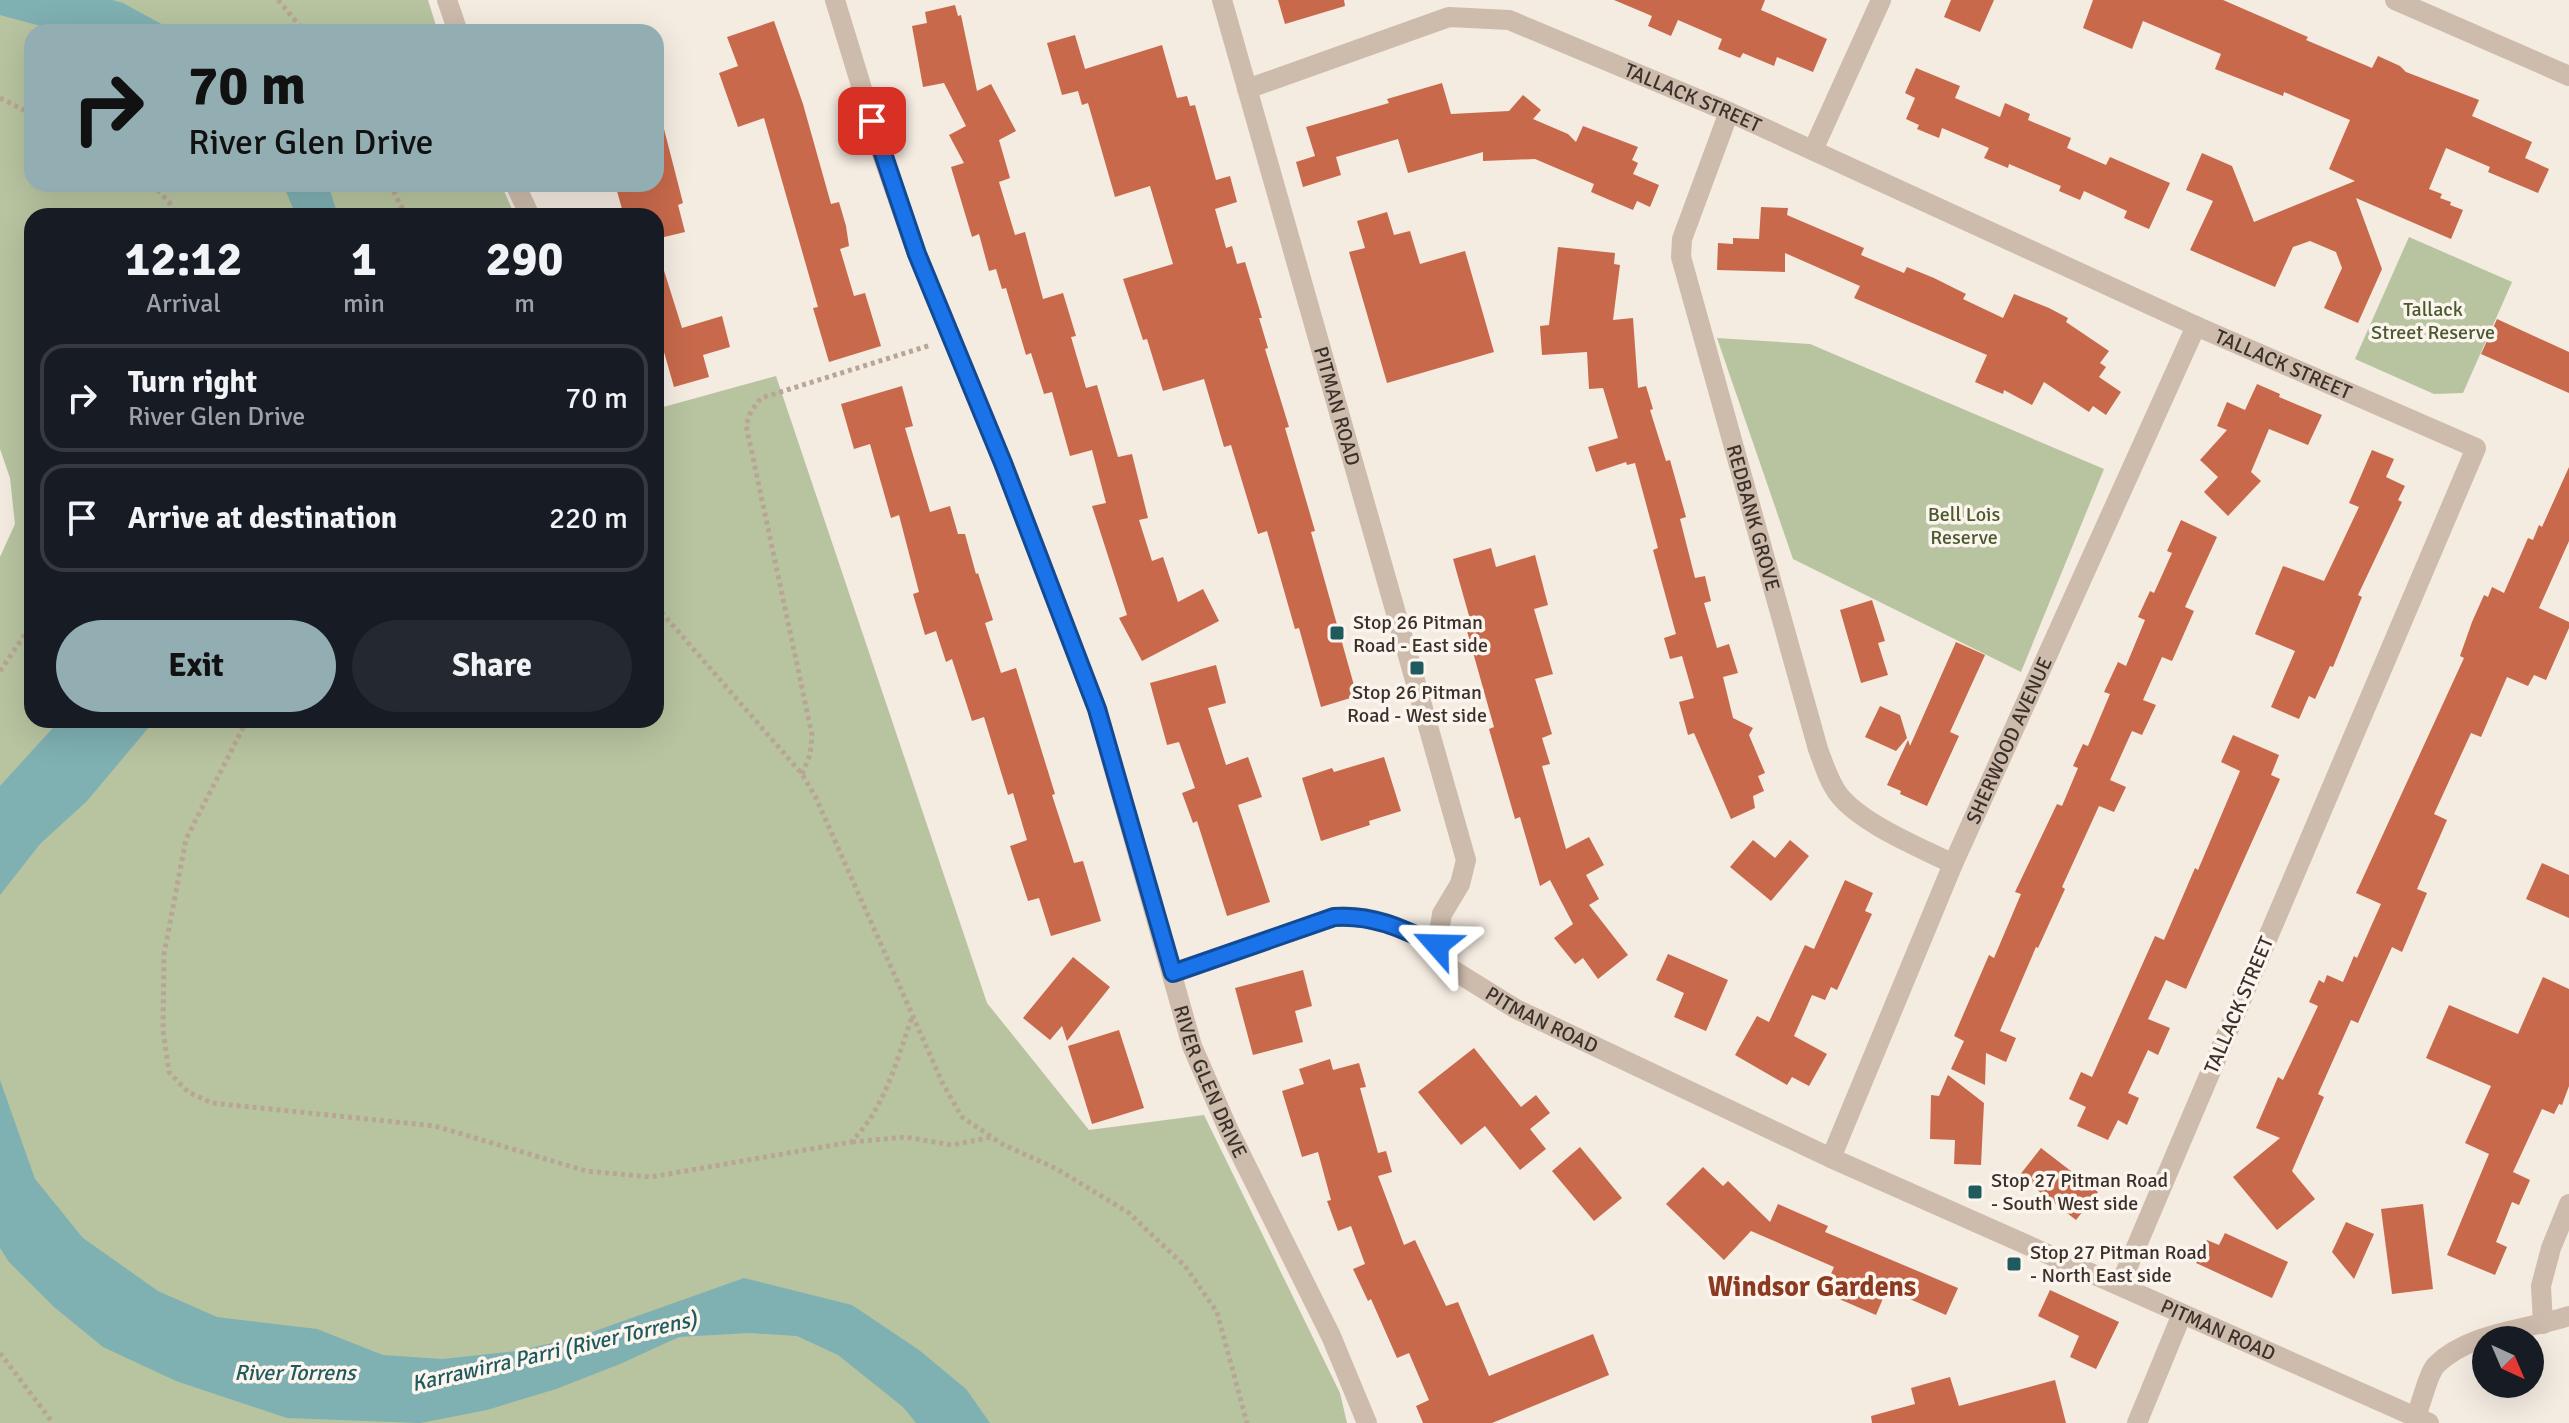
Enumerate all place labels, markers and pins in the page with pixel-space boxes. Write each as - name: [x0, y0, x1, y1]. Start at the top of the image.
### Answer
- pin: [838, 87, 906, 155]
- place label: Stop 26 Pitman Road - East side: [1353, 610, 1488, 658]
- marker: Stop 26 Pitman Road - East side: [1328, 624, 1346, 642]
- marker: Stop 26 Pitman Road - West side: [1408, 659, 1426, 677]
- place label: Stop 26 Pitman Road - West side: [1347, 680, 1487, 728]
- place label: Stop 27 Pitman Road - South West side: [1991, 1168, 2168, 1216]
- marker: Stop 27 Pitman Road - South West side: [1966, 1183, 1984, 1201]
- place label: Stop 27 Pitman Road - North East side: [2030, 1240, 2207, 1288]
- marker: Stop 27 Pitman Road - North East side: [2005, 1255, 2023, 1273]

